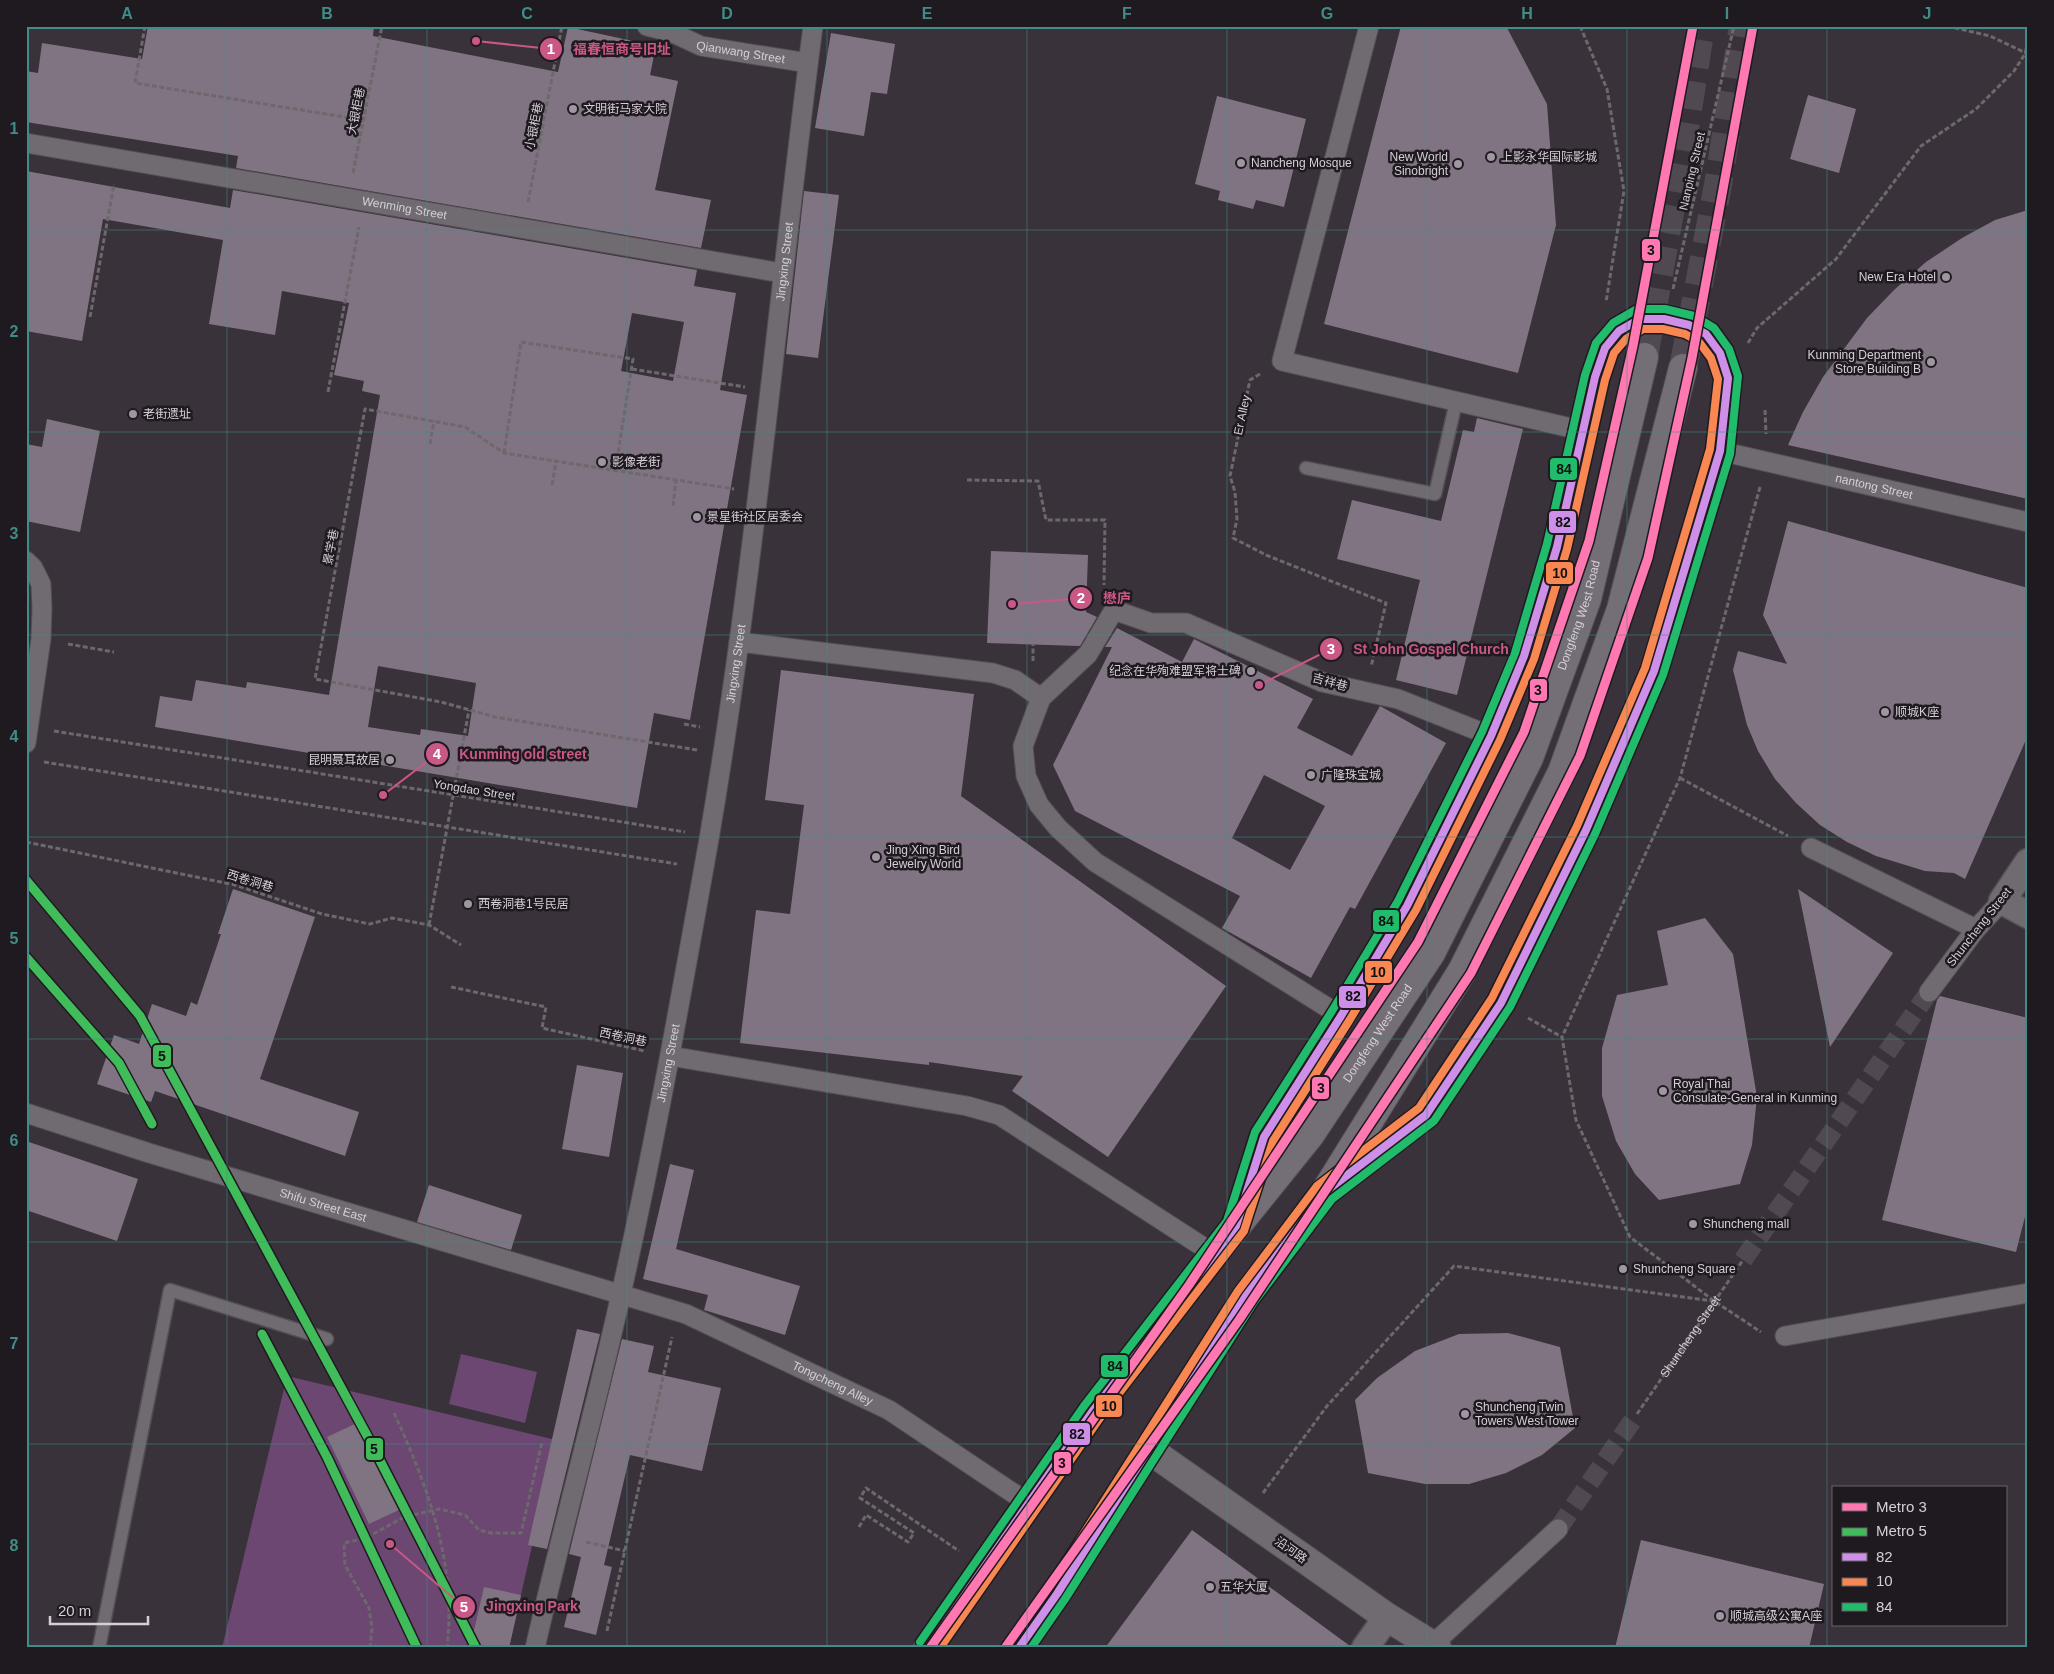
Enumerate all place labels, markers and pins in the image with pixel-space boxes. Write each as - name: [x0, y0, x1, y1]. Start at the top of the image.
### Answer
- callout: 福春恒商号旧址: [538, 34, 681, 63]
- place label: 文明街马家大院: [583, 102, 667, 116]
- marker: 文明街马家大院: [567, 103, 579, 115]
- place label: New World Sinobright: [1390, 150, 1449, 178]
- place label: 上影永华国际影城: [1501, 150, 1597, 164]
- marker: 上影永华国际影城: [1485, 151, 1497, 163]
- place label: Nancheng Mosque: [1251, 156, 1352, 170]
- marker: Nancheng Mosque: [1235, 157, 1247, 169]
- marker: New World Sinobright: [1452, 158, 1464, 170]
- place label: New Era Hotel: [1859, 270, 1936, 284]
- marker: New Era Hotel: [1940, 271, 1952, 283]
- place label: Kunming Department Store Building B: [1808, 348, 1922, 376]
- marker: Kunming Department Store Building B: [1925, 356, 1937, 368]
- place label: 老街遗址: [143, 407, 191, 421]
- marker: 老街遗址: [127, 408, 139, 420]
- place label: 影像老街: [612, 455, 660, 469]
- marker: 影像老街: [596, 456, 608, 468]
- place label: 景星街社区居委会: [707, 510, 803, 524]
- marker: 景星街社区居委会: [691, 511, 703, 523]
- callout: 懋庐: [1068, 583, 1141, 612]
- callout: St John Gospel Church: [1318, 634, 1519, 663]
- place label: 纪念在华殉难盟军将士碑: [1109, 664, 1241, 678]
- marker: 纪念在华殉难盟军将士碑: [1245, 665, 1257, 677]
- place label: 顺城K座: [1895, 705, 1939, 719]
- marker: 顺城K座: [1879, 706, 1891, 718]
- callout: Kunming old street: [424, 739, 597, 768]
- place label: 昆明聂耳故居: [308, 753, 380, 767]
- marker: 昆明聂耳故居: [384, 754, 396, 766]
- place label: 广隆珠宝城: [1321, 768, 1381, 782]
- marker: 广隆珠宝城: [1305, 769, 1317, 781]
- place label: Jing Xing Bird Jewelry World: [886, 843, 961, 871]
- marker: Jing Xing Bird Jewelry World: [870, 851, 882, 863]
- place label: 西卷洞巷1号民居: [478, 897, 569, 911]
- marker: 西卷洞巷1号民居: [462, 898, 474, 910]
- place label: Royal Thai Consulate-General in Kunming: [1673, 1077, 1837, 1105]
- marker: Royal Thai Consulate-General in Kunming: [1657, 1085, 1669, 1097]
- place label: Shuncheng mall: [1703, 1217, 1789, 1231]
- marker: Shuncheng mall: [1687, 1218, 1699, 1230]
- place label: Shuncheng Square: [1633, 1262, 1736, 1276]
- marker: Shuncheng Square: [1617, 1263, 1629, 1275]
- place label: Shuncheng Twin Towers West Tower: [1475, 1400, 1579, 1428]
- marker: Shuncheng Twin Towers West Tower: [1459, 1408, 1471, 1420]
- place label: 五华大厦: [1220, 1580, 1268, 1594]
- marker: 五华大厦: [1204, 1581, 1216, 1593]
- callout: Jingxing Park: [451, 1592, 588, 1621]
- place label: 顺城高级公寓A座: [1730, 1609, 1822, 1623]
- marker: 顺城高级公寓A座: [1714, 1610, 1726, 1622]

